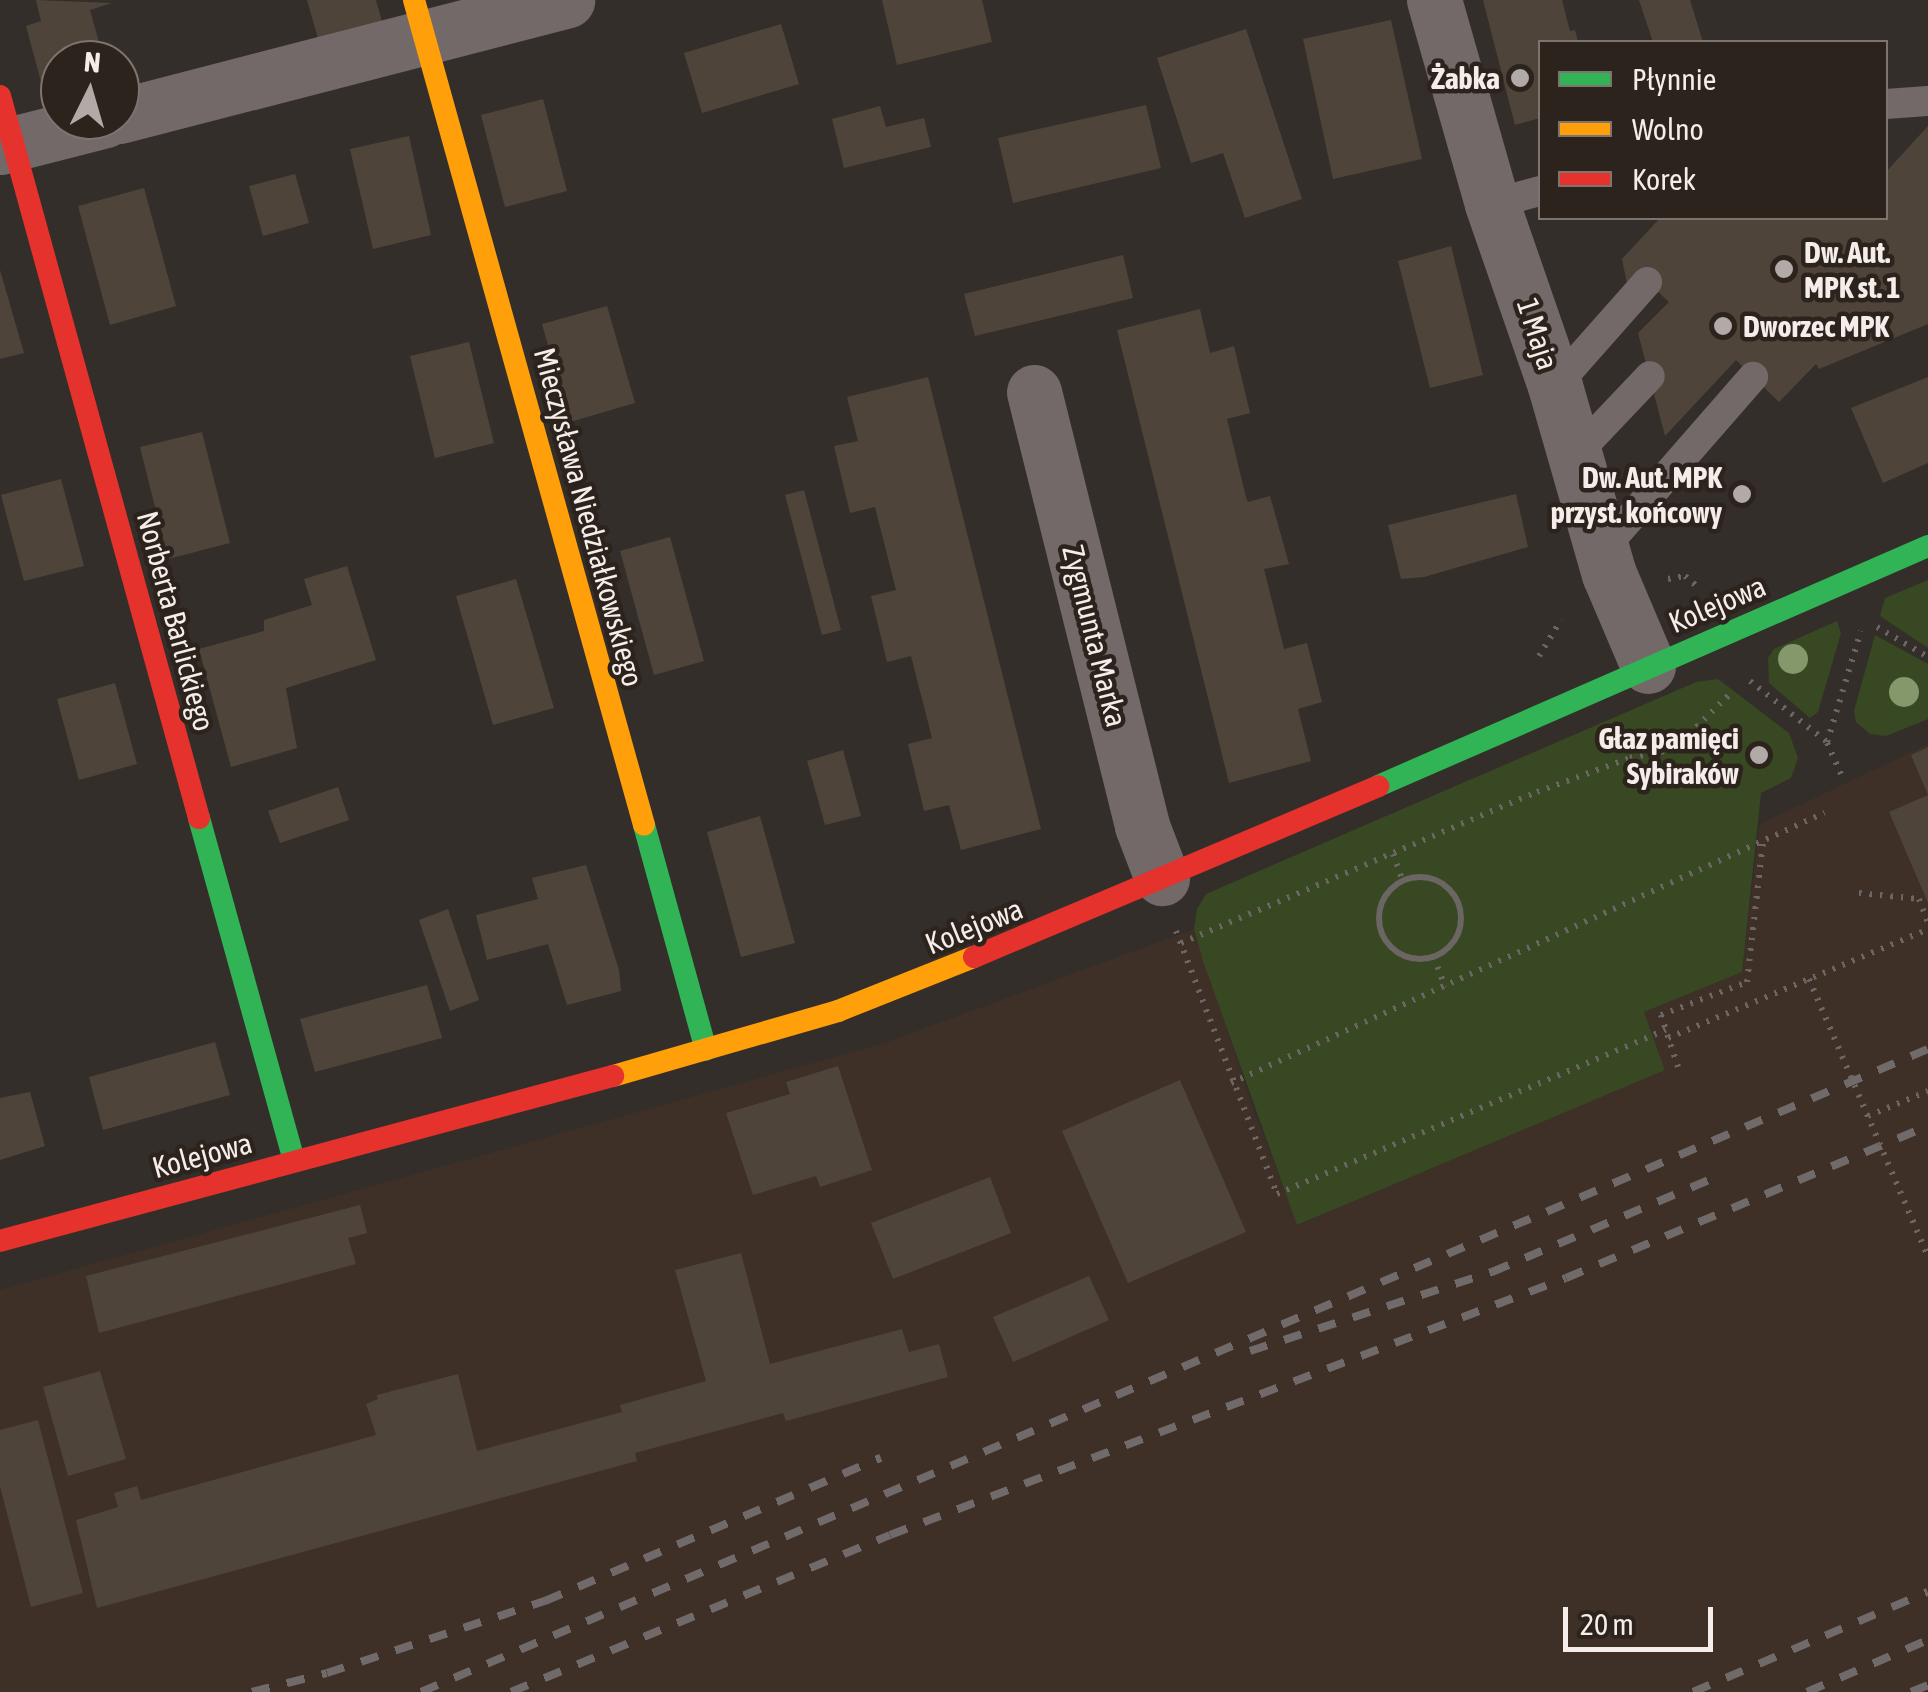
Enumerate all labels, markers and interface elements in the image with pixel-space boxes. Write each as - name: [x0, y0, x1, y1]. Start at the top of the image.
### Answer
- north arrow: [40, 40, 140, 140]
- legend: [1538, 40, 1888, 220]
- text: N: [83, 45, 102, 79]
- place label: Żabka: [1431, 60, 1500, 96]
- text: Płynnie: [1632, 62, 1716, 96]
- marker: Żabka: [1509, 67, 1531, 89]
- text: Wolno: [1632, 112, 1704, 146]
- text: Korek: [1632, 162, 1696, 196]
- place label: Dw. Aut. MPK st. 1: [1804, 234, 1900, 304]
- marker: Dw. Aut. MPK st. 1: [1773, 258, 1795, 280]
- street label: 1 Maja: [1510, 294, 1566, 374]
- place label: Dworzec MPK: [1743, 308, 1889, 344]
- marker: Dworzec MPK: [1712, 315, 1734, 337]
- street label: Mieczysława Niedziałkowskiego: [526, 344, 652, 690]
- place label: Dw. Aut. MPK przyst. końcowy: [1551, 459, 1722, 530]
- marker: Dw. Aut. MPK przyst. końcowy: [1731, 483, 1753, 505]
- street label: Norberta Barlickiego: [129, 507, 223, 735]
- street label: Zygmunta Marka: [1055, 541, 1135, 731]
- street label: Kolejowa: [1663, 568, 1771, 640]
- place label: Głaz pamięci Sybiraków: [1598, 720, 1739, 790]
- marker: Głaz pamięci Sybiraków: [1748, 744, 1770, 766]
- street label: Kolejowa: [920, 890, 1028, 962]
- street label: Kolejowa: [148, 1124, 256, 1186]
- scale bar: [1568, 1587, 1718, 1649]
- text: 20 m: [1580, 1607, 1634, 1641]

